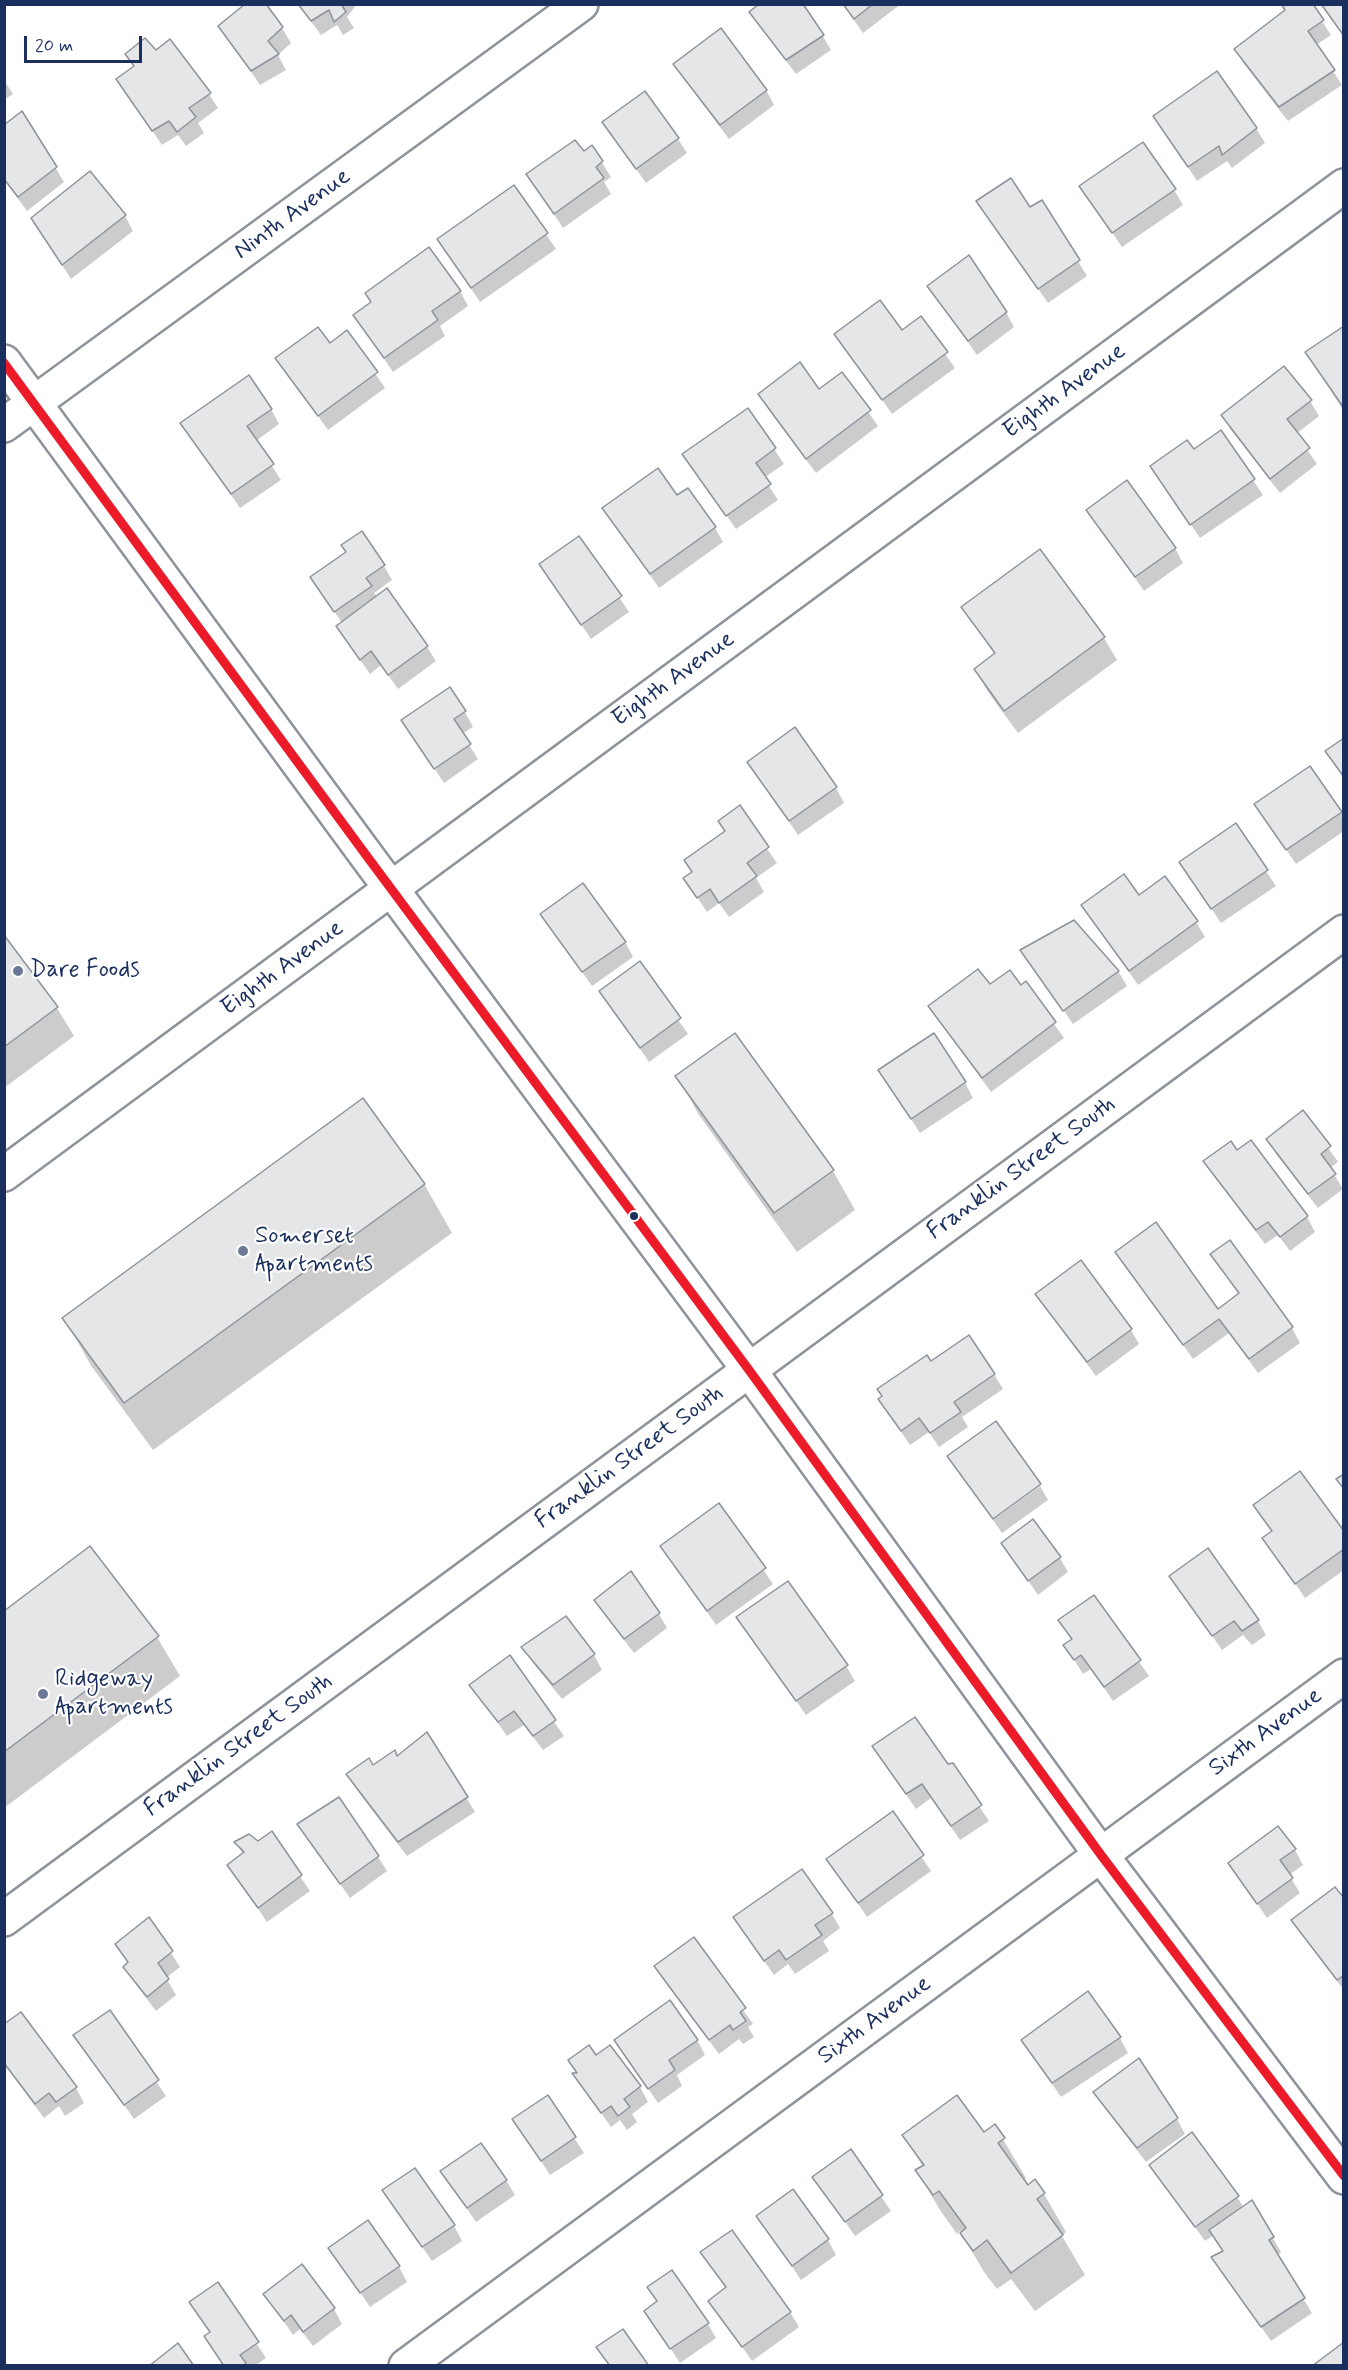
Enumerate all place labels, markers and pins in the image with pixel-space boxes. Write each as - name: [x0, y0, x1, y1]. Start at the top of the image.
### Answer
- place label: Dare Foods: [30, 957, 140, 985]
- marker: Dare Foods: [11, 964, 25, 978]
- unlabelled marker: [628, 1210, 640, 1222]
- place label: Somerset Apartments: [255, 1223, 373, 1279]
- marker: Somerset Apartments: [236, 1244, 250, 1258]
- place label: Ridgeway Apartments: [55, 1666, 173, 1722]
- marker: Ridgeway Apartments: [36, 1687, 50, 1701]

